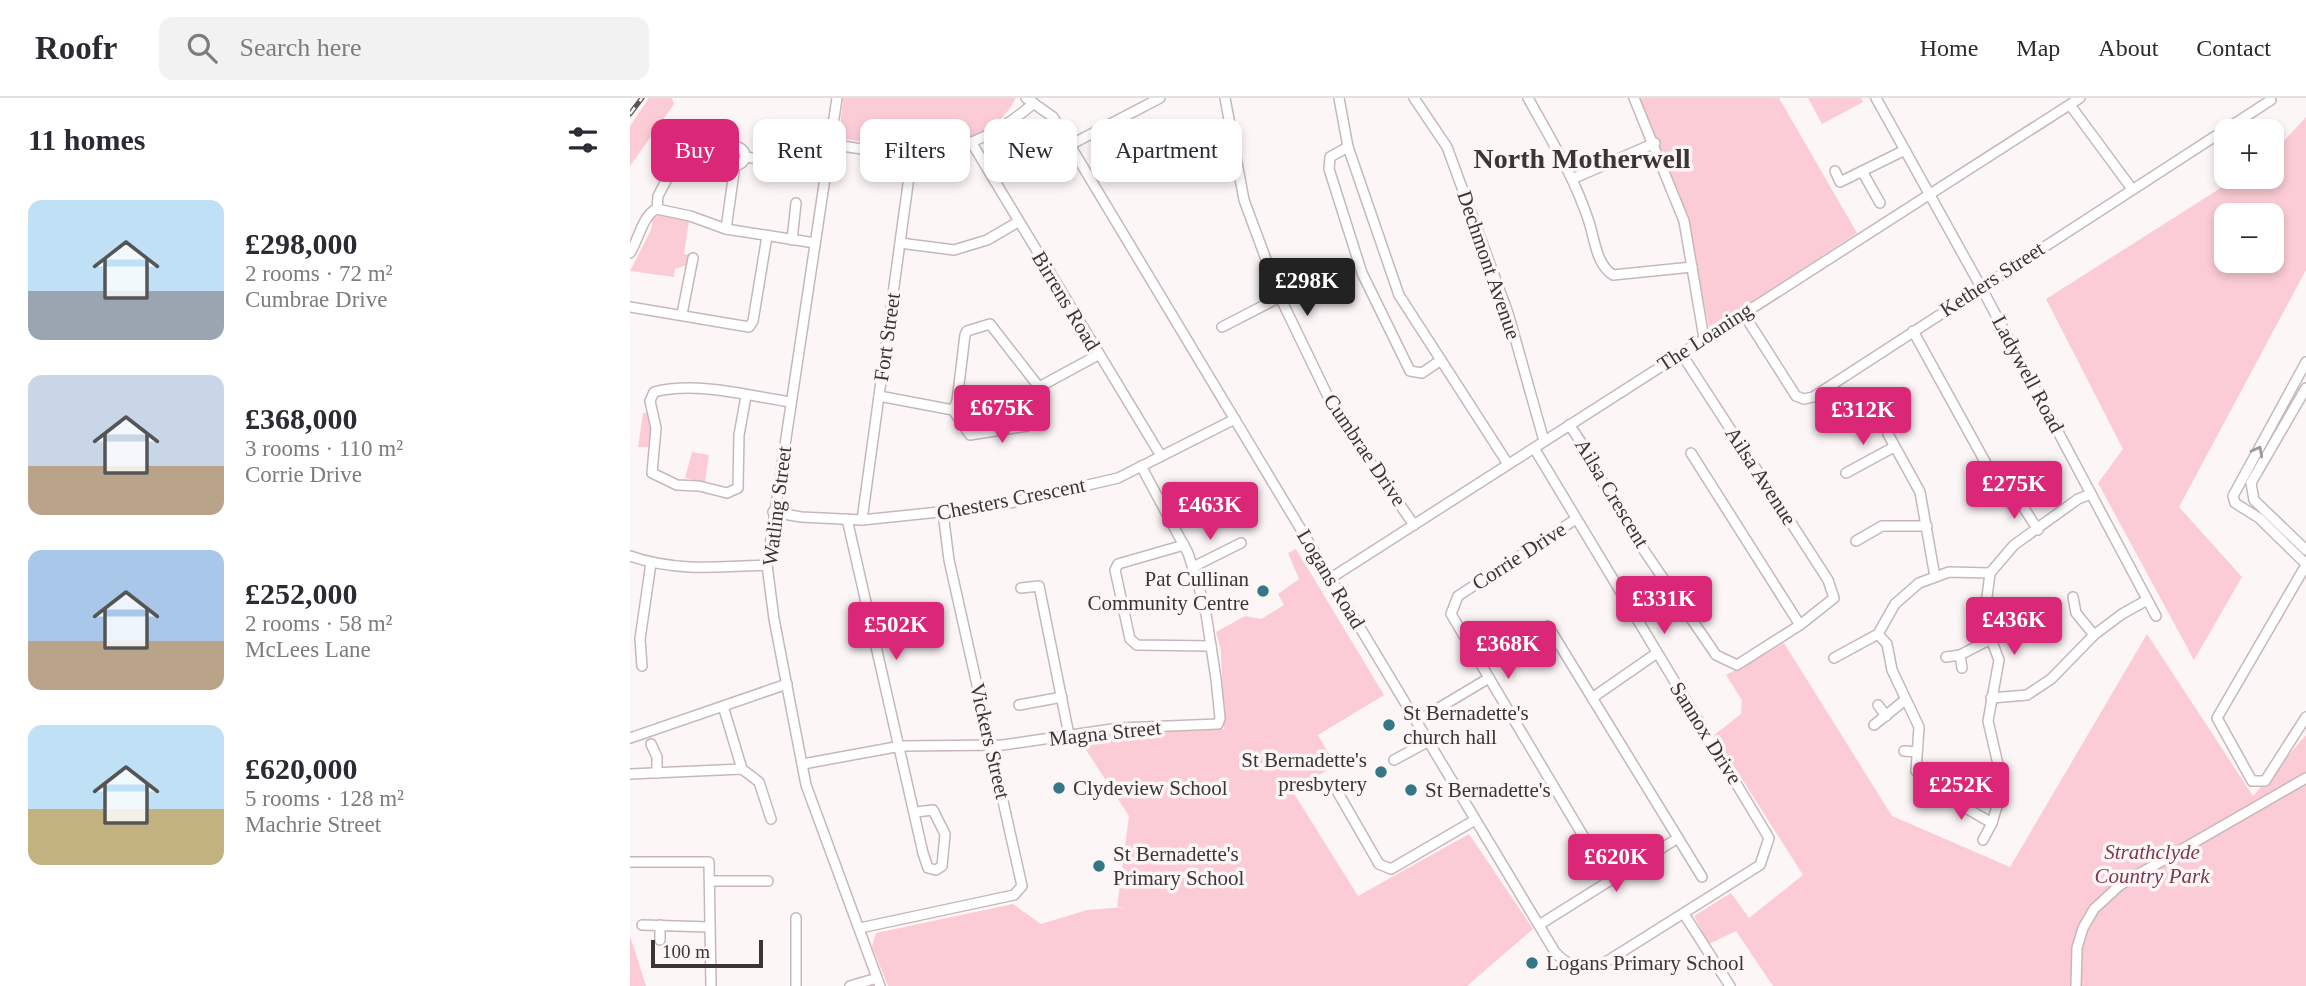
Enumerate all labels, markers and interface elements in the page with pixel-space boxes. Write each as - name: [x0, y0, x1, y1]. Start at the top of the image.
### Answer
- search box: [159, 17, 649, 80]
- icon: search: [183, 29, 221, 67]
- text: Roofr: [35, 30, 117, 66]
- text: Search here: [239, 33, 361, 62]
- text: Home: [1920, 35, 1978, 61]
- text: Map: [2016, 35, 2060, 61]
- text: About: [2098, 35, 2158, 61]
- text: Contact: [2196, 35, 2271, 61]
- chip: Buy: [651, 119, 739, 182]
- chip: Rent: [753, 119, 846, 182]
- chip: Filters: [860, 119, 970, 182]
- chip: New: [984, 119, 1077, 182]
- chip: Apartment: [1091, 119, 1242, 182]
- map controls: [2214, 119, 2284, 273]
- button: +: [2214, 119, 2284, 189]
- icon: filters: [564, 121, 602, 159]
- text: 11 homes: [28, 123, 146, 156]
- district label: North Motherwell: [1474, 143, 1691, 174]
- street label: Dechmont Avenue: [1452, 188, 1526, 342]
- button: −: [2214, 203, 2284, 273]
- text: £298,000: [245, 227, 358, 260]
- icon: home: [84, 228, 168, 312]
- street label: Kethers Street: [1935, 236, 2049, 322]
- street label: Birrens Road: [1027, 247, 1105, 355]
- pin: £298K: [1258, 258, 1356, 318]
- text: 2 rooms · 72 m²: [245, 261, 392, 286]
- text: £298K: [1275, 268, 1339, 293]
- text: Cumbrae Drive: [245, 287, 387, 312]
- street label: Fort Street: [869, 291, 905, 383]
- street label: The Loaning: [1653, 297, 1757, 376]
- street label: Ladywell Road: [1987, 311, 2069, 437]
- pin: £675K: [953, 386, 1051, 445]
- pin: £312K: [1814, 388, 1912, 447]
- street label: Cumbrae Drive: [1319, 389, 1411, 511]
- text: £675K: [970, 395, 1034, 420]
- text: £312K: [1831, 397, 1895, 422]
- text: £368,000: [245, 402, 358, 435]
- icon: home: [84, 403, 168, 487]
- street label: Ailsa Avenue: [1720, 422, 1802, 530]
- street label: Ailsa Crescent: [1570, 434, 1654, 552]
- text: 3 rooms · 110 m²: [245, 436, 403, 461]
- street label: Watling Street: [758, 445, 796, 567]
- one-way arrow: [2249, 446, 2263, 458]
- text: Corrie Drive: [245, 462, 362, 487]
- pin: £275K: [1965, 462, 2063, 521]
- text: £275K: [1982, 471, 2046, 496]
- street label: Chesters Crescent: [935, 473, 1088, 525]
- pin: £463K: [1161, 482, 1259, 542]
- text: £463K: [1178, 492, 1242, 517]
- street label: Corrie Drive: [1468, 517, 1570, 595]
- street label: Logans Road: [1292, 525, 1370, 633]
- place label: Pat Cullinan Community Centre: [1087, 567, 1249, 615]
- pin: £331K: [1615, 576, 1713, 636]
- text: £252,000: [245, 577, 358, 610]
- icon: home: [84, 578, 168, 662]
- marker: Pat Cullinan Community Centre: [1255, 583, 1271, 599]
- text: £331K: [1632, 586, 1696, 611]
- pin: £436K: [1965, 598, 2063, 657]
- pin: £502K: [847, 602, 945, 662]
- text: £436K: [1982, 607, 2046, 632]
- text: 2 rooms · 58 m²: [245, 611, 392, 636]
- text: £502K: [864, 612, 928, 637]
- pin: £368K: [1459, 622, 1557, 681]
- text: £368K: [1476, 631, 1540, 656]
- text: McLees Lane: [245, 637, 371, 662]
- street label: Sannox Drive: [1665, 677, 1747, 789]
- street label: Vickers Street: [965, 681, 1015, 801]
- place label: St Bernadette's church hall: [1403, 701, 1529, 749]
- street label: Magna Street: [1048, 715, 1162, 751]
- marker: St Bernadette's church hall: [1381, 717, 1397, 733]
- place label: St Bernadette's presbytery: [1241, 748, 1367, 796]
- text: £620,000: [245, 752, 358, 785]
- icon: home: [84, 753, 168, 837]
- pin: £252K: [1912, 762, 2010, 822]
- marker: St Bernadette's presbytery: [1373, 764, 1389, 780]
- text: £252K: [1929, 772, 1993, 797]
- place label: Clydeview School: [1073, 776, 1228, 800]
- place label: St Bernadette's: [1425, 778, 1551, 802]
- marker: Clydeview School: [1051, 780, 1067, 796]
- marker: St Bernadette's: [1403, 782, 1419, 798]
- text: 5 rooms · 128 m²: [245, 786, 404, 811]
- text: Machrie Street: [245, 812, 381, 837]
- pin: £620K: [1567, 834, 1665, 894]
- park label: Strathclyde Country Park: [2095, 840, 2210, 888]
- place label: St Bernadette's Primary School: [1113, 842, 1244, 890]
- text: £620K: [1584, 844, 1648, 869]
- marker: St Bernadette's Primary School: [1091, 858, 1107, 874]
- scale bar: [651, 937, 763, 969]
- text: 100 m: [662, 941, 710, 962]
- place label: Logans Primary School: [1546, 951, 1744, 975]
- marker: Logans Primary School: [1524, 955, 1540, 971]

